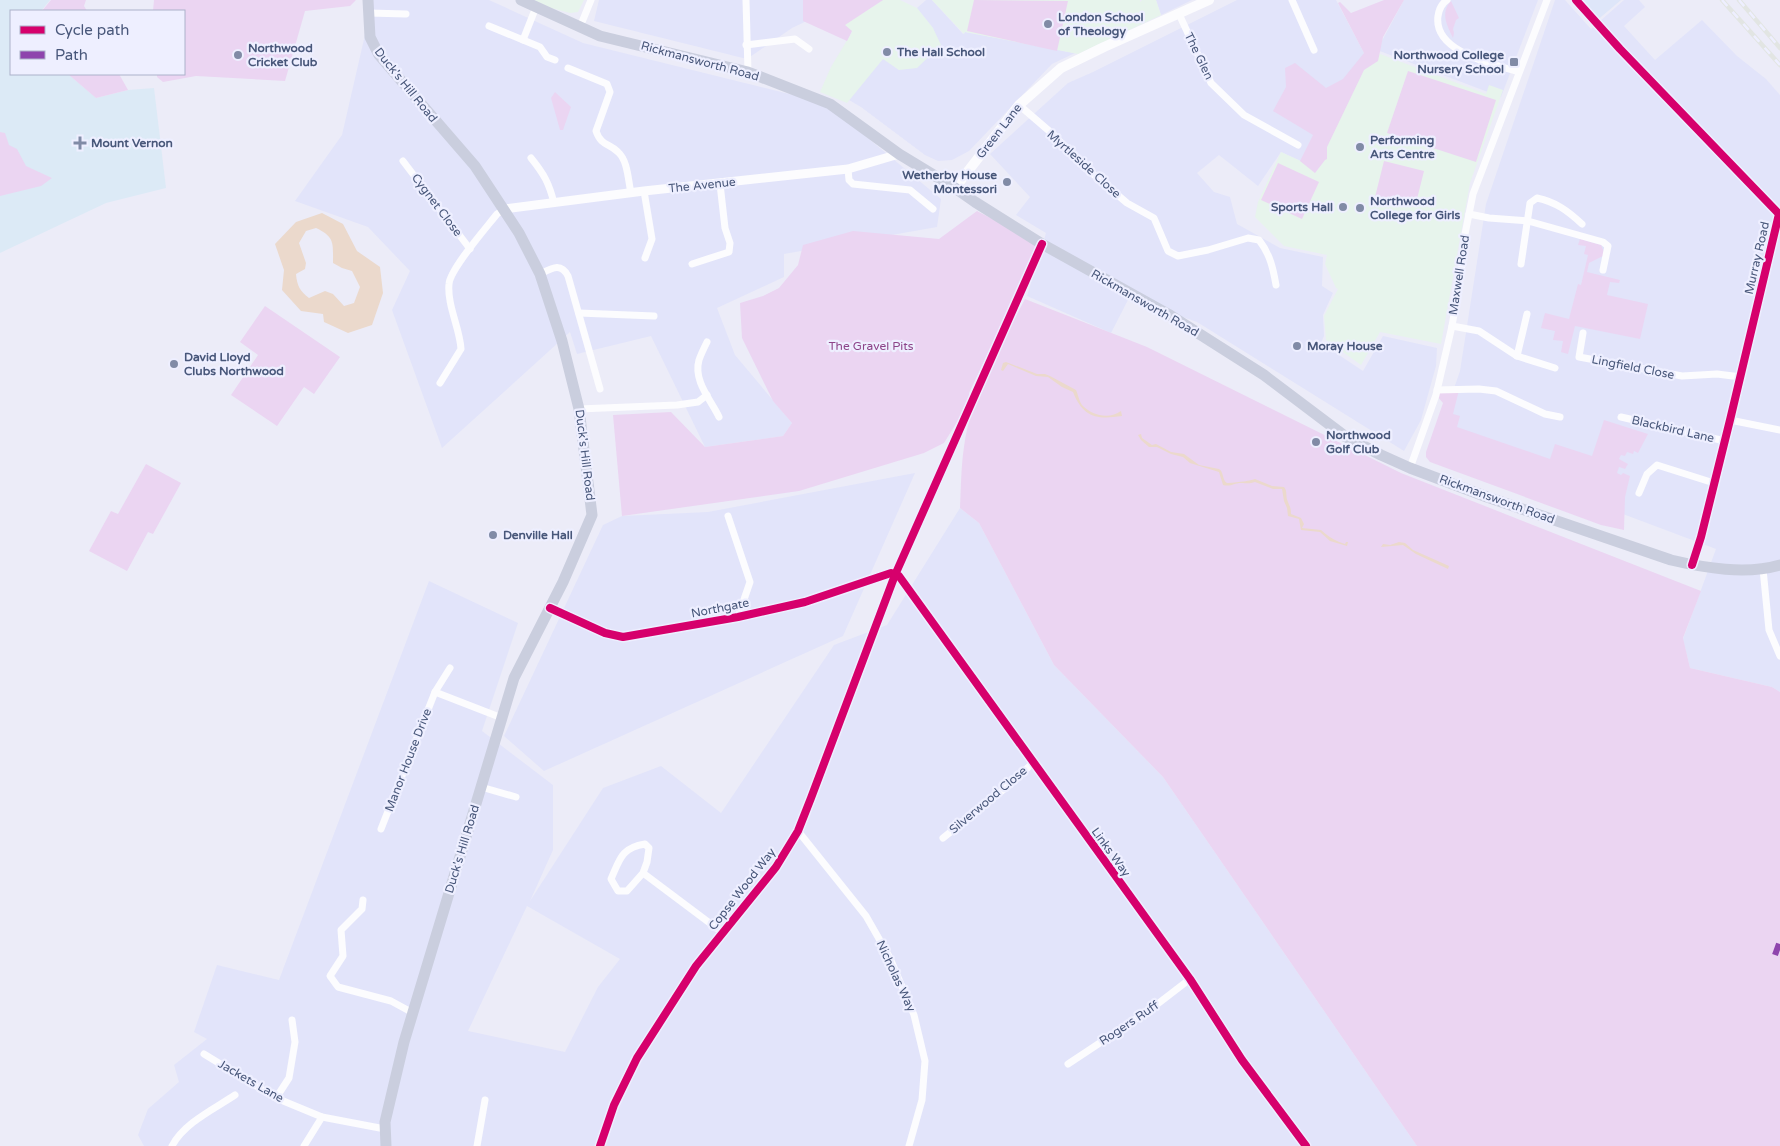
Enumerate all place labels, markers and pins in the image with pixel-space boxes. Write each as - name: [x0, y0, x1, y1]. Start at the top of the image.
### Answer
- place label: London School of Theology: [1058, 10, 1144, 39]
- marker: London School of Theology: [1042, 18, 1054, 30]
- place label: Northwood Cricket Club: [248, 41, 318, 69]
- place label: The Hall School: [896, 45, 985, 59]
- marker: The Hall School: [881, 46, 893, 58]
- place label: Northwood College Nursery School: [1394, 48, 1504, 77]
- marker: Northwood Cricket Club: [232, 49, 244, 61]
- marker: Northwood College Nursery School: [1508, 56, 1520, 68]
- place label: Performing Arts Centre: [1370, 133, 1435, 161]
- marker: Mount Vernon: [73, 136, 87, 150]
- place label: Mount Vernon: [91, 136, 173, 150]
- marker: Performing Arts Centre: [1354, 141, 1366, 153]
- place label: Wetherby House Montessori: [902, 168, 997, 196]
- marker: Wetherby House Montessori: [1001, 176, 1013, 188]
- place label: Northwood College for Girls: [1370, 194, 1461, 223]
- place label: Sports Hall: [1271, 200, 1333, 215]
- marker: Sports Hall: [1337, 201, 1349, 213]
- marker: Northwood College for Girls: [1354, 202, 1366, 214]
- place label: Moray House: [1307, 339, 1383, 354]
- marker: Moray House: [1291, 340, 1303, 352]
- place label: David Lloyd Clubs Northwood: [184, 350, 284, 378]
- marker: David Lloyd Clubs Northwood: [168, 358, 180, 370]
- place label: Northwood Golf Club: [1326, 428, 1391, 456]
- marker: Northwood Golf Club: [1310, 436, 1322, 448]
- place label: Denville Hall: [503, 528, 573, 542]
- marker: Denville Hall: [487, 529, 499, 541]

